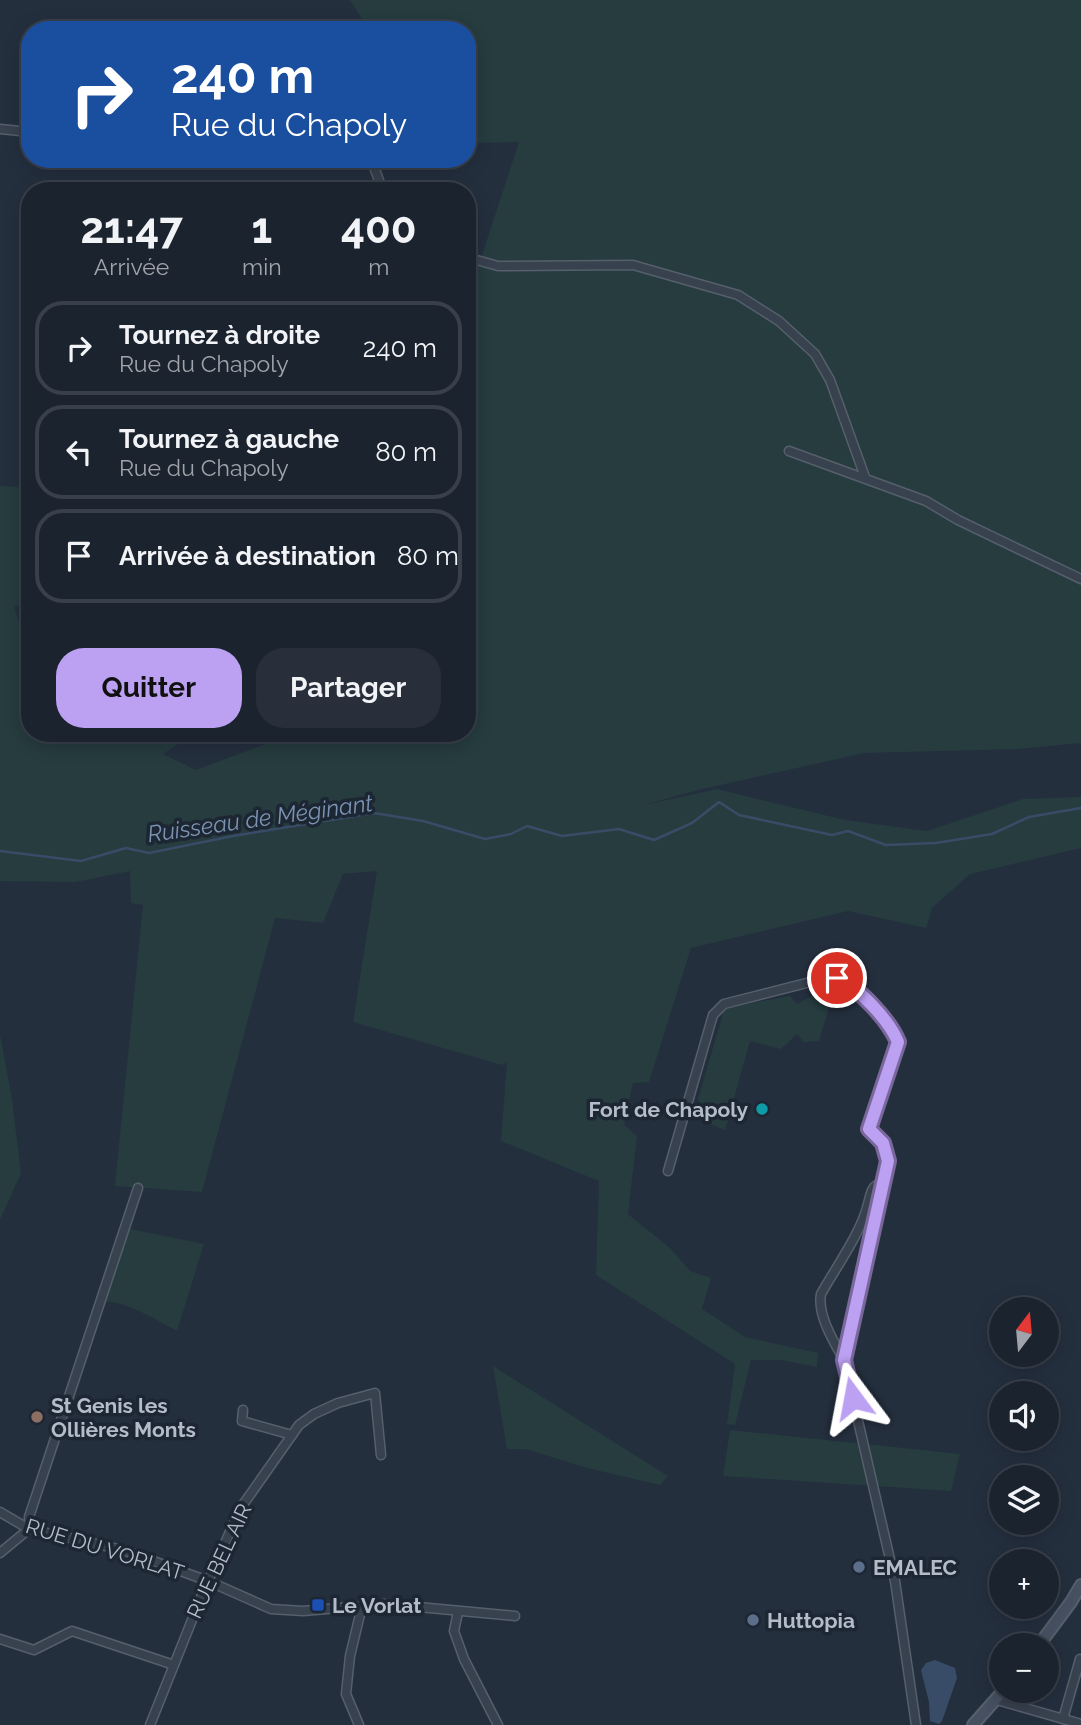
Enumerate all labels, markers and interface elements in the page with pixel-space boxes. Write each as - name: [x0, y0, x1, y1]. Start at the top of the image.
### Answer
- text: 240 m: [171, 47, 314, 104]
- icon: right: [56, 49, 147, 140]
- text: Rue du Chapoly: [171, 106, 407, 143]
- text: 21:47: [80, 204, 183, 253]
- text: 1: [252, 204, 272, 253]
- text: 400: [341, 204, 417, 253]
- text: Arrivée: [94, 253, 169, 280]
- text: min: [242, 253, 282, 280]
- text: m: [368, 253, 389, 280]
- text: Tournez à droite: [119, 320, 320, 350]
- icon: right: [60, 329, 98, 367]
- text: 240 m: [363, 333, 437, 363]
- text: Rue du Chapoly: [119, 350, 289, 377]
- text: Tournez à gauche: [119, 424, 339, 454]
- icon: left: [60, 433, 98, 471]
- text: 80 m: [375, 437, 437, 467]
- text: Rue du Chapoly: [119, 454, 289, 481]
- icon: arrive: [60, 537, 98, 575]
- text: Arrivée à destination: [119, 541, 376, 571]
- text: 80 m: [397, 541, 459, 571]
- button: Quitter: [56, 648, 242, 728]
- button: Partager: [256, 648, 441, 728]
- water label: Ruisseau de Méginant: [146, 789, 375, 847]
- pin: [807, 948, 867, 1008]
- icon: arrive: [818, 959, 856, 997]
- place label: Fort de Chapoly: [589, 1097, 748, 1122]
- marker: Fort de Chapoly: [754, 1101, 770, 1117]
- north arrow: [989, 1297, 1059, 1367]
- map controls: [989, 1297, 1059, 1703]
- position arrow: [816, 1361, 890, 1435]
- button: sound: [989, 1381, 1059, 1451]
- place label: St Genis les Ollières Monts: [51, 1393, 196, 1442]
- marker: St Genis les Ollières Monts: [29, 1409, 45, 1425]
- button: layers: [989, 1465, 1059, 1535]
- street label: RUE BEL AIR: [181, 1500, 257, 1622]
- street label: RUE DU VORLAT: [23, 1513, 187, 1585]
- button: +: [989, 1549, 1059, 1619]
- place label: EMALEC: [873, 1555, 957, 1580]
- marker: EMALEC: [851, 1559, 867, 1575]
- place label: Le Vorlat: [332, 1593, 421, 1618]
- marker: Le Vorlat: [310, 1597, 326, 1613]
- place label: Huttopia: [767, 1608, 855, 1633]
- marker: Huttopia: [745, 1612, 761, 1628]
- button: −: [989, 1633, 1059, 1703]

